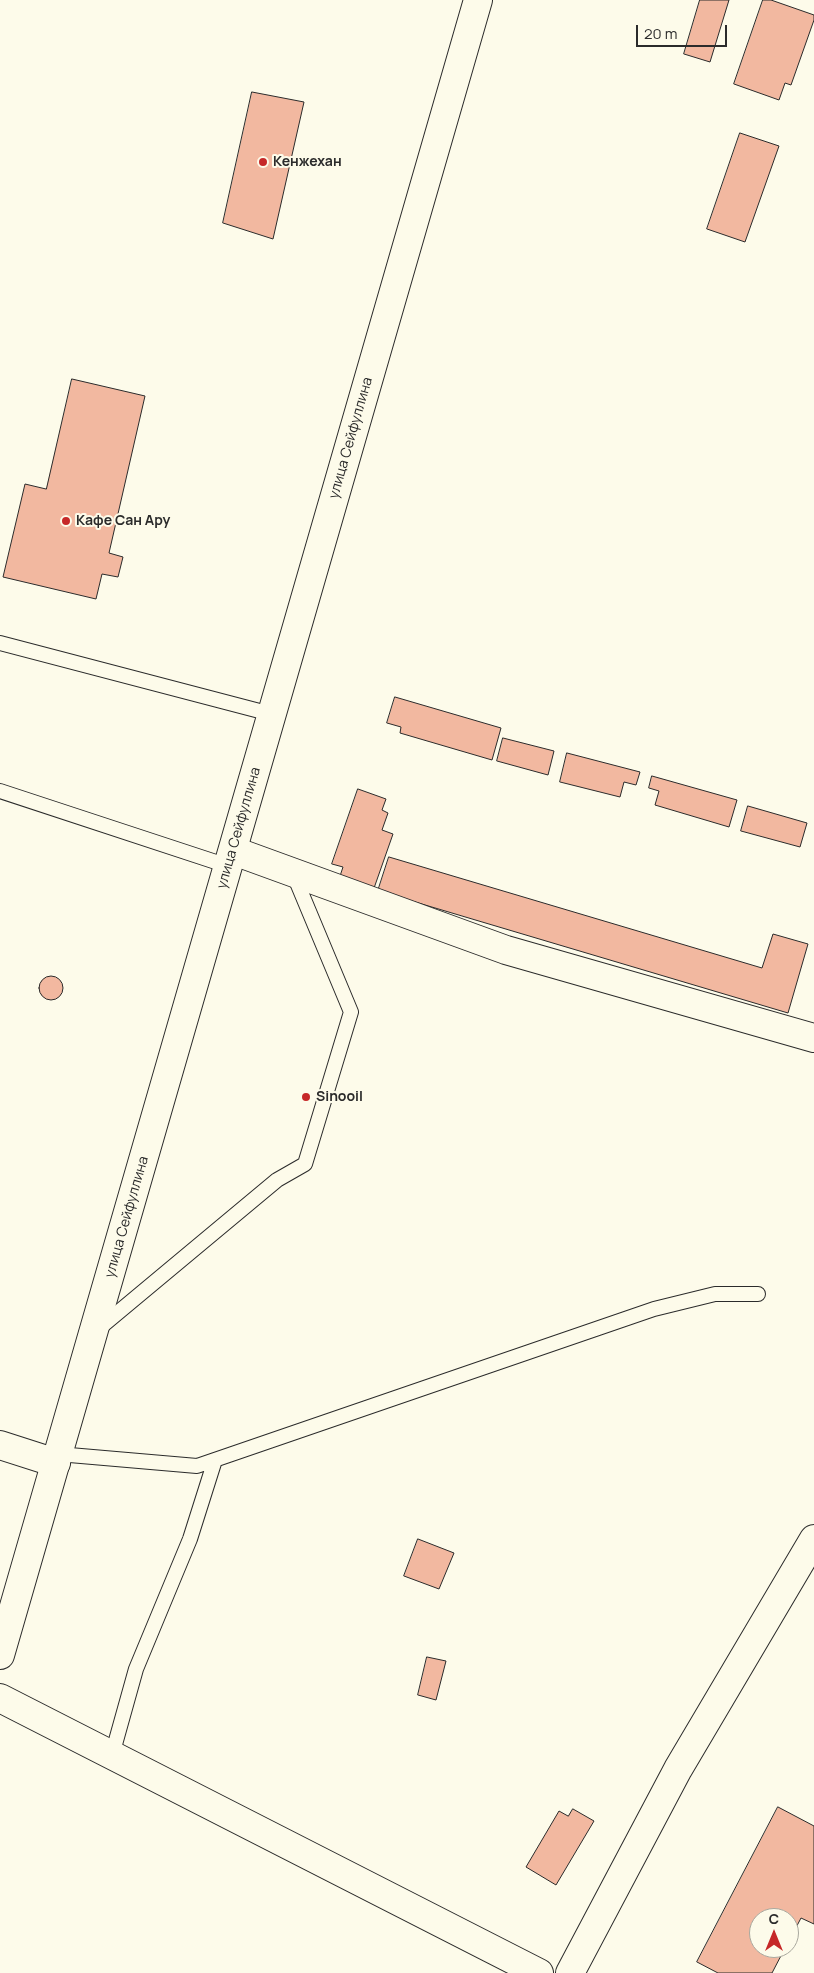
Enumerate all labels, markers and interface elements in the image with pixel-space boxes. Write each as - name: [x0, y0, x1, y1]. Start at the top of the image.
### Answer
- scale bar: [639, 15, 730, 47]
- text: 20 m: [644, 23, 677, 44]
- place label: Кенжехан: [273, 154, 342, 170]
- marker: Кенжехан: [257, 156, 269, 168]
- street label: улица Сейфуллина: [326, 375, 376, 501]
- place label: Кафе Сан Ару: [76, 513, 170, 529]
- marker: Кафе Сан Ару: [60, 515, 72, 527]
- street label: улица Сейфуллина: [214, 765, 264, 891]
- place label: Sinooil: [316, 1089, 363, 1105]
- marker: Sinooil: [300, 1091, 312, 1103]
- street label: улица Сейфуллина: [102, 1154, 152, 1280]
- north arrow: [749, 1908, 799, 1958]
- text: С: [769, 1909, 779, 1928]

